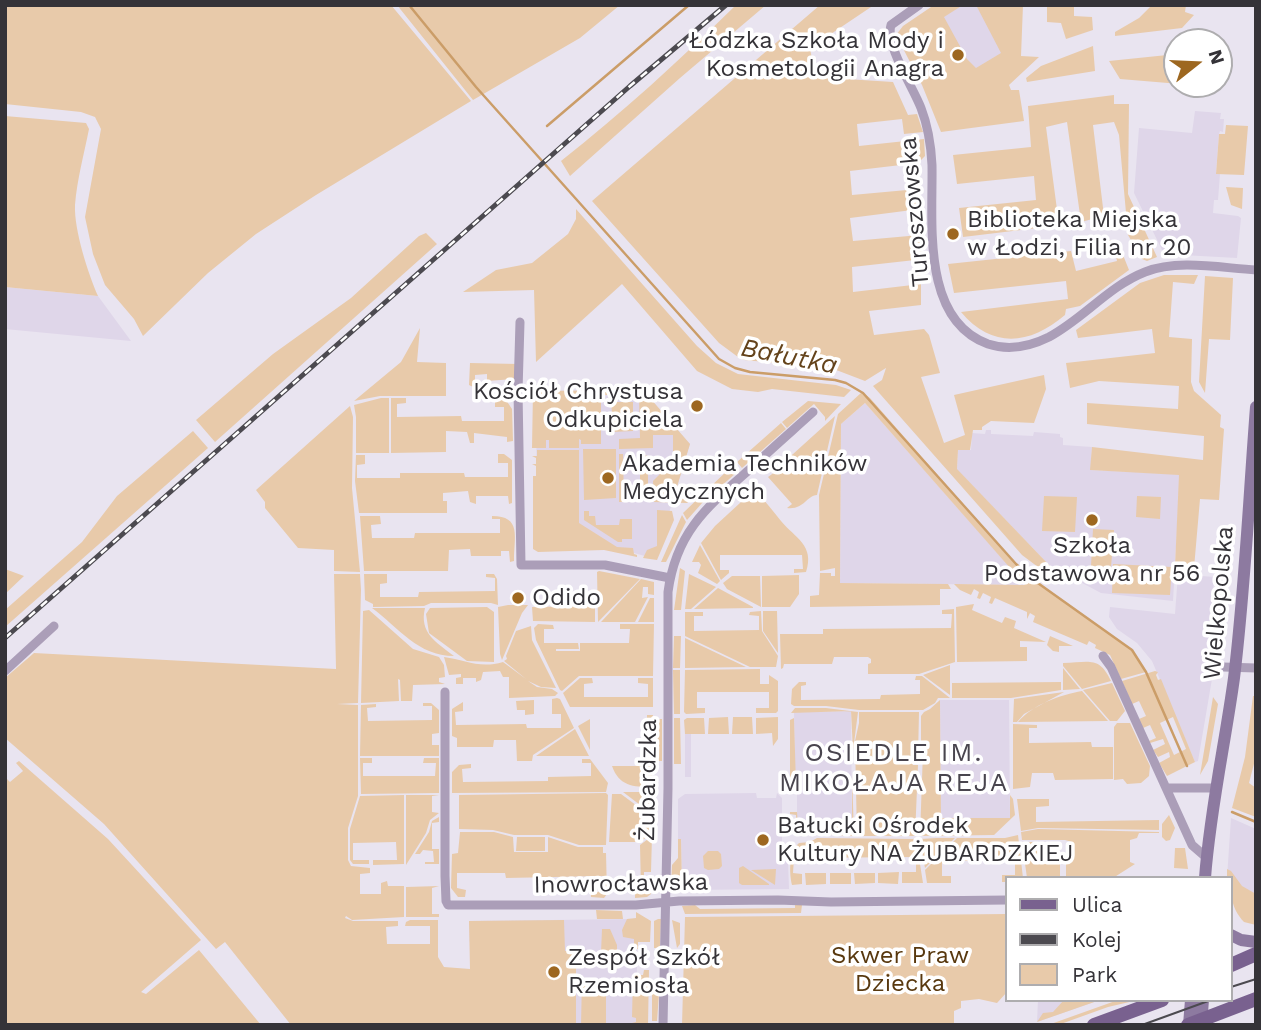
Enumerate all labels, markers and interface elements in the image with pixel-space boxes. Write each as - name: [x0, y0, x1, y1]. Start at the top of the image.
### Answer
- place label: Łódzka Szkoła Mody i Kosmetologii Anagra: [689, 27, 944, 83]
- north arrow: [1163, 28, 1233, 98]
- marker: Łódzka Szkoła Mody i Kosmetologii Anagra: [950, 47, 966, 63]
- text: N: [1203, 47, 1230, 67]
- street label: Turoszowska: [894, 136, 936, 288]
- place label: Biblioteka Miejska w Łodzi, Filia nr 20: [967, 206, 1191, 262]
- marker: Biblioteka Miejska w Łodzi, Filia nr 20: [945, 226, 961, 242]
- water label: Bałutka: [738, 332, 840, 382]
- place label: Kościół Chrystusa Odkupiciela: [473, 378, 683, 434]
- marker: Kościół Chrystusa Odkupiciela: [689, 398, 705, 414]
- place label: Akademia Techników Medycznych: [622, 450, 867, 506]
- marker: Akademia Techników Medycznych: [600, 470, 616, 486]
- marker: Szkoła Podstawowa nr 56: [1084, 512, 1100, 528]
- street label: Wielkopolska: [1198, 525, 1240, 681]
- place label: Szkoła Podstawowa nr 56: [984, 532, 1200, 588]
- place label: Odido: [532, 584, 601, 612]
- marker: Odido: [510, 590, 526, 606]
- street label: Żubardzka: [633, 719, 663, 841]
- district label: OSIEDLE IM. MIKOŁAJA REJA: [781, 737, 1007, 798]
- place label: Bałucki Ośrodek Kultury NA ŻUBARDZKIEJ: [777, 812, 1074, 868]
- marker: Bałucki Ośrodek Kultury NA ŻUBARDZKIEJ: [755, 832, 771, 848]
- street label: Inowrocławska: [533, 868, 709, 900]
- legend: [1006, 876, 1233, 1002]
- text: Ulica: [1072, 892, 1122, 917]
- text: Kolej: [1072, 927, 1122, 952]
- park label: Skwer Praw Dziecka: [831, 942, 969, 998]
- place label: Zespół Szkół Rzemiosła: [568, 944, 720, 1000]
- text: Park: [1072, 962, 1117, 987]
- marker: Zespół Szkół Rzemiosła: [546, 964, 562, 980]

